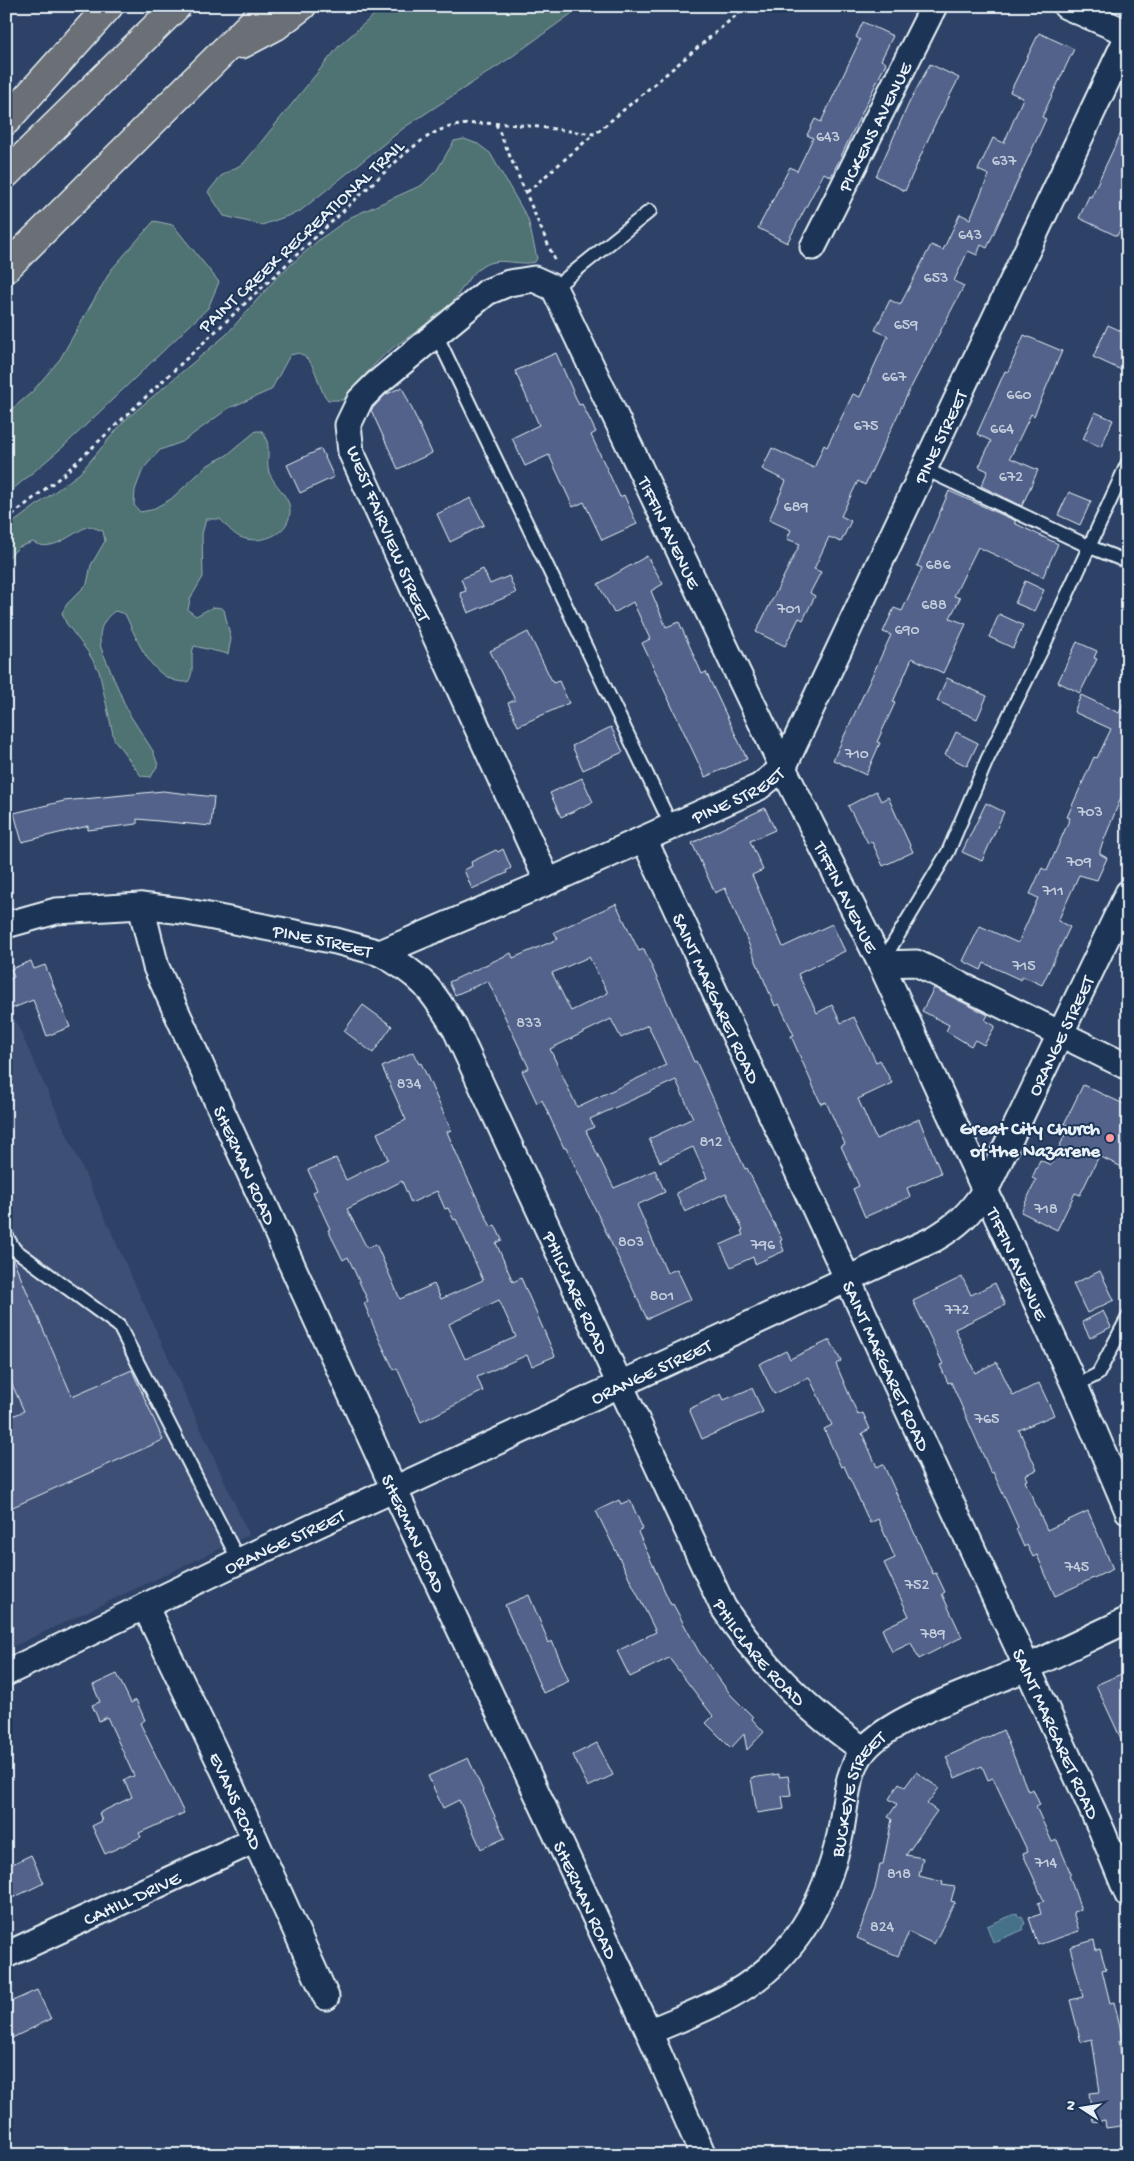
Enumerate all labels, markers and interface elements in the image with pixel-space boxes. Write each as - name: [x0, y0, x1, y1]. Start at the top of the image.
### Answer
- street label: PICKENS AVENUE: [834, 58, 919, 198]
- house number: 643: [816, 129, 840, 148]
- street label: PAINT CREEK RECREATIONAL TRAIL: [194, 135, 411, 340]
- house number: 637: [992, 153, 1017, 172]
- house number: 643: [958, 227, 982, 246]
- house number: 653: [924, 270, 948, 289]
- house number: 659: [894, 317, 918, 336]
- house number: 667: [882, 369, 907, 388]
- street label: PINE STREET: [910, 387, 975, 489]
- house number: 660: [1006, 387, 1032, 406]
- house number: 675: [854, 418, 878, 437]
- house number: 664: [990, 421, 1014, 440]
- street label: WEST FAIRVIEW STREET: [339, 443, 435, 626]
- house number: 672: [999, 469, 1023, 488]
- street label: TIFFIN AVENUE: [630, 473, 704, 594]
- house number: 689: [784, 499, 808, 518]
- house number: 686: [926, 557, 951, 576]
- house number: 688: [921, 597, 947, 616]
- house number: 701: [776, 601, 801, 620]
- house number: 690: [894, 622, 920, 641]
- house number: 710: [844, 746, 869, 765]
- street label: PINE STREET: [688, 763, 791, 831]
- house number: 703: [1076, 804, 1103, 823]
- street label: TIFFIN AVENUE: [806, 837, 882, 959]
- house number: 709: [1065, 854, 1092, 873]
- house number: 711: [1041, 883, 1064, 902]
- street label: SAINT MARGARET ROAD: [665, 910, 764, 1089]
- street label: PINE STREET: [270, 921, 375, 965]
- house number: 715: [1011, 958, 1036, 977]
- street label: ORANGE STREET: [1024, 972, 1102, 1101]
- house number: 833: [516, 1015, 542, 1034]
- house number: 834: [397, 1076, 422, 1095]
- street label: SHERMAN ROAD: [206, 1103, 280, 1230]
- place label: Great City Church of the Nazarene: [960, 1119, 1101, 1164]
- marker: Great City Church of the Nazarene: [1104, 1132, 1116, 1144]
- house number: 812: [699, 1134, 723, 1153]
- house number: 718: [1033, 1201, 1058, 1220]
- street label: TIFFIN AVENUE: [979, 1204, 1052, 1326]
- street label: PHILCLARE ROAD: [535, 1228, 613, 1359]
- house number: 803: [618, 1234, 644, 1253]
- house number: 796: [750, 1237, 776, 1256]
- street label: SAINT MARGARET ROAD: [835, 1278, 934, 1456]
- house number: 801: [650, 1288, 674, 1307]
- house number: 772: [944, 1302, 969, 1321]
- street label: ORANGE STREET: [588, 1335, 717, 1411]
- house number: 765: [974, 1411, 999, 1430]
- street label: SHERMAN ROAD: [374, 1472, 449, 1598]
- street label: ORANGE STREET: [221, 1505, 350, 1581]
- house number: 745: [1064, 1559, 1089, 1578]
- house number: 752: [904, 1577, 929, 1596]
- street label: PHILCLARE ROAD: [705, 1595, 809, 1713]
- house number: 789: [919, 1626, 946, 1645]
- street label: SAINT MARGARET ROAD: [1005, 1646, 1103, 1824]
- street label: BUCKEYE STREET: [827, 1727, 892, 1861]
- street label: EVANS ROAD: [202, 1749, 266, 1855]
- street label: SHERMAN ROAD: [546, 1838, 621, 1964]
- house number: 714: [1034, 1855, 1058, 1874]
- house number: 818: [887, 1866, 911, 1885]
- street label: CAHILL DRIVE: [80, 1867, 186, 1933]
- house number: 824: [870, 1919, 895, 1938]
- north arrow: [1056, 2084, 1106, 2134]
- text: N: [1062, 2100, 1081, 2112]

